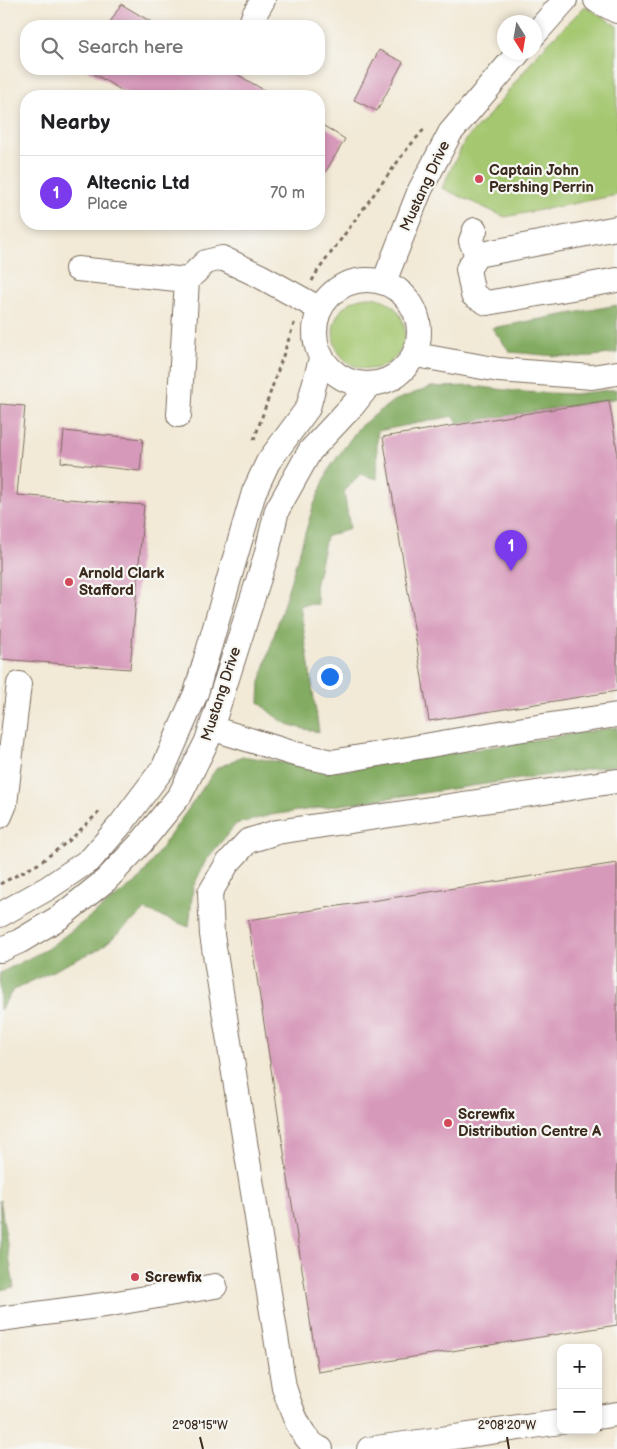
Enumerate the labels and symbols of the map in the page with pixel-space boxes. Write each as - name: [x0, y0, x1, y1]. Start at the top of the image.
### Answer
- north arrow: [497, 15, 542, 60]
- street label: Mustang Drive: [396, 138, 454, 234]
- place label: Captain John Pershing Perrin: [489, 161, 594, 197]
- marker: Captain John Pershing Perrin: [473, 173, 485, 185]
- pin: 1: [495, 530, 527, 571]
- place label: Arnold Clark Stafford: [78, 564, 164, 600]
- marker: Arnold Clark Stafford: [63, 576, 75, 588]
- street label: Mustang Drive: [197, 644, 245, 743]
- your location: [317, 664, 343, 690]
- place label: Screwfix Distribution Centre A: [458, 1105, 602, 1141]
- marker: Screwfix Distribution Centre A: [442, 1117, 454, 1129]
- place label: Screwfix: [145, 1268, 202, 1287]
- marker: Screwfix: [129, 1271, 141, 1283]
- text: 2°08'15"W: [172, 1418, 228, 1433]
- text: 2°08'20"W: [478, 1418, 536, 1433]

